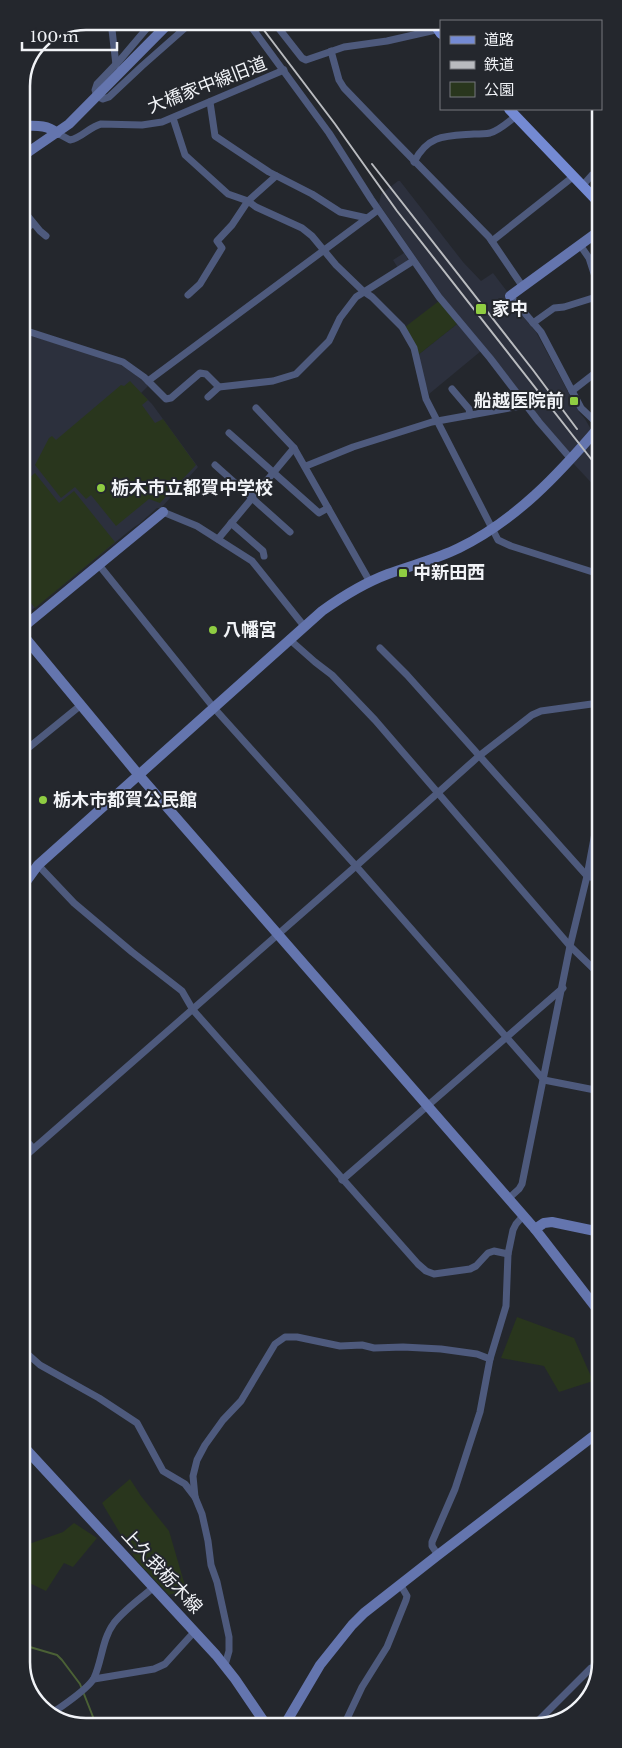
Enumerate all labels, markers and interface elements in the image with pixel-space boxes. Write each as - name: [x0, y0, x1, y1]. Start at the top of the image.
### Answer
- scale bar: [22, 20, 118, 52]
- legend: [440, 20, 602, 110]
- text: 100 m: [30, 27, 79, 46]
- text: 道路: [484, 30, 514, 49]
- street label: 大橋家中線旧道: [144, 52, 270, 118]
- text: 鉄道: [484, 55, 514, 74]
- text: 公園: [484, 80, 514, 99]
- place label: 家中: [492, 298, 528, 320]
- marker: 家中: [474, 302, 488, 316]
- place label: 船越医院前: [474, 390, 564, 412]
- marker: 船越医院前: [568, 395, 580, 407]
- place label: 栃木市立都賀中学校: [111, 477, 273, 499]
- marker: 栃木市立都賀中学校: [95, 482, 107, 494]
- place label: 中新田西: [413, 562, 485, 584]
- marker: 中新田西: [397, 567, 409, 579]
- place label: 八幡宮: [223, 619, 277, 641]
- marker: 八幡宮: [207, 624, 219, 636]
- place label: 栃木市都賀公民館: [53, 789, 197, 811]
- marker: 栃木市都賀公民館: [37, 794, 49, 806]
- street label: 上久我栃木線: [117, 1524, 207, 1618]

